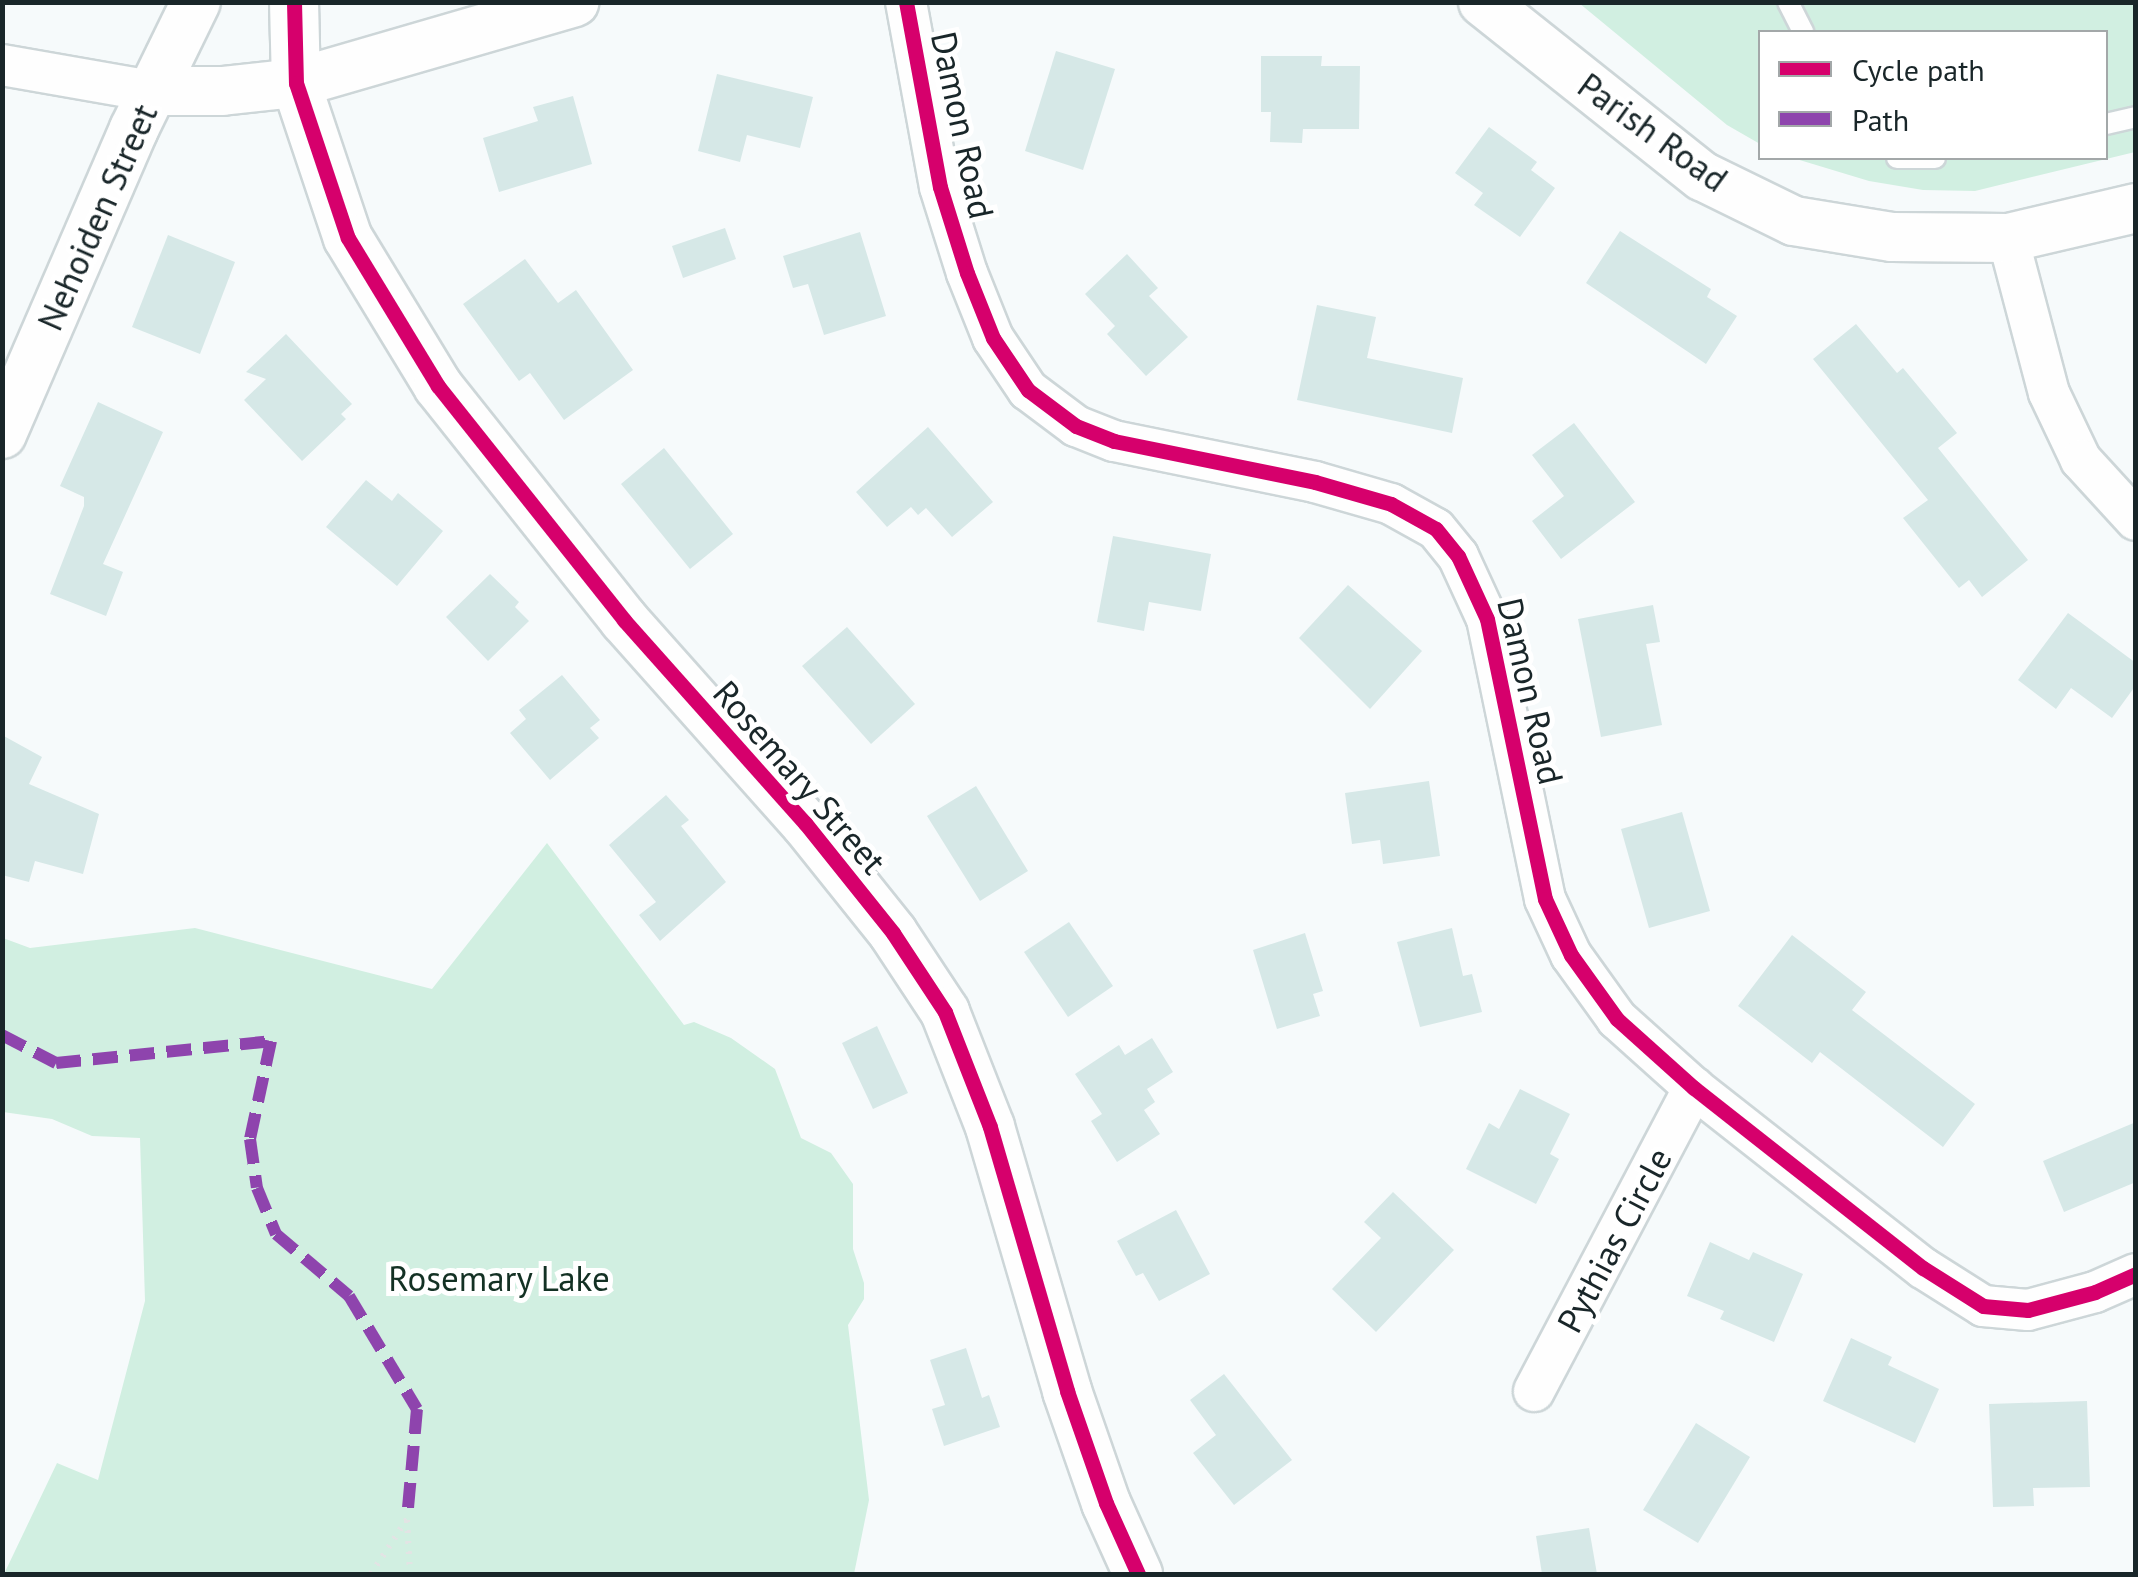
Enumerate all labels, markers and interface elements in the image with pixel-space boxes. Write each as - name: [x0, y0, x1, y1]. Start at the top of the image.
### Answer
- street label: Damon Road: [923, 28, 1003, 222]
- legend: [1758, 30, 2108, 160]
- text: Cycle path: [1852, 50, 1985, 89]
- street label: Parish Road: [1570, 64, 1736, 200]
- street label: Nehoiden Street: [28, 97, 166, 337]
- text: Path: [1852, 100, 1909, 139]
- street label: Damon Road: [1489, 594, 1573, 788]
- street label: Rosemary Street: [704, 671, 896, 883]
- street label: Pythias Circle: [1548, 1141, 1680, 1339]
- park label: Rosemary Lake: [388, 1257, 610, 1299]

